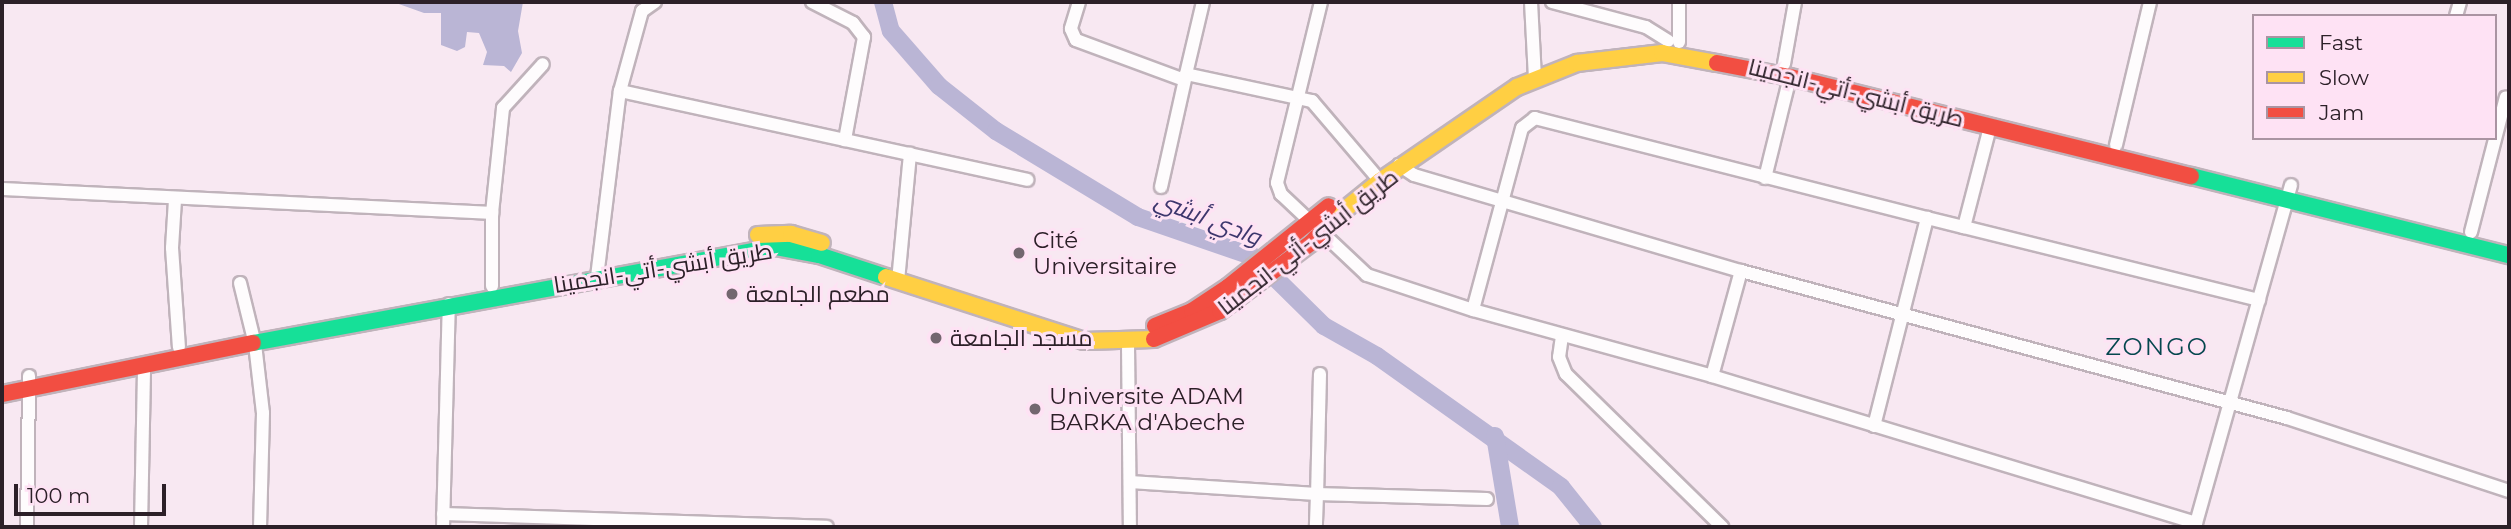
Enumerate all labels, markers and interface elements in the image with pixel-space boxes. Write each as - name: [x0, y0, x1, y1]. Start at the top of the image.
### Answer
- legend: [2252, 14, 2497, 140]
- text: Fast: [2319, 30, 2363, 55]
- street label: طريق أبشي-أتي-انجمينا: [1745, 53, 1967, 133]
- text: Slow: [2319, 65, 2369, 90]
- text: Jam: [2319, 100, 2364, 125]
- street label: طريق أبشي-أتي-انجمينا: [1212, 163, 1404, 321]
- water label: وادي أبشي: [1151, 185, 1265, 251]
- place label: Cité Universitaire: [1033, 226, 1177, 280]
- street label: طريق أبشي-أتي-انجمينا: [552, 237, 774, 299]
- marker: Cité Universitaire: [1011, 245, 1027, 261]
- place label: مطعم الجامعة: [746, 280, 890, 308]
- marker: مطعم الجامعة: [724, 286, 740, 302]
- place label: مسجد الجامعة: [950, 324, 1093, 352]
- marker: مسجد الجامعة: [928, 330, 944, 346]
- district label: ZONGO: [2106, 333, 2208, 361]
- place label: Universite ADAM BARKA d'Abeche: [1049, 382, 1245, 436]
- marker: Universite ADAM BARKA d'Abeche: [1027, 401, 1043, 417]
- scale bar: [18, 470, 170, 514]
- text: 100 m: [27, 483, 90, 508]

